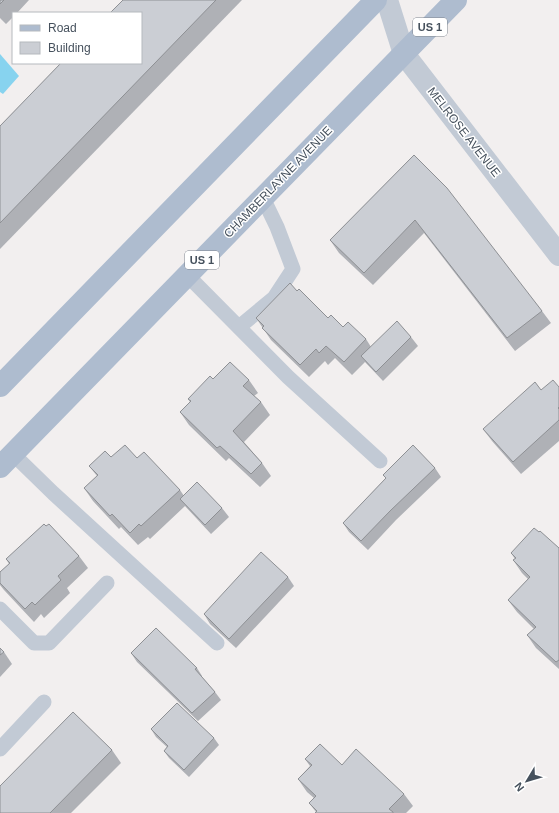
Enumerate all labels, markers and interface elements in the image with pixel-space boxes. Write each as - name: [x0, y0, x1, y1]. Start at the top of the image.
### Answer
- legend: [12, 12, 142, 64]
- road number: US 1: [413, 18, 447, 36]
- text: Road: [48, 21, 77, 35]
- text: Building: [48, 41, 91, 55]
- street label: MELROSE AVENUE: [425, 84, 503, 180]
- street label: CHAMBERLAYNE AVENUE: [221, 123, 335, 241]
- road number: US 1: [185, 251, 219, 269]
- north arrow: [507, 761, 547, 801]
- text: N: [512, 780, 526, 794]

